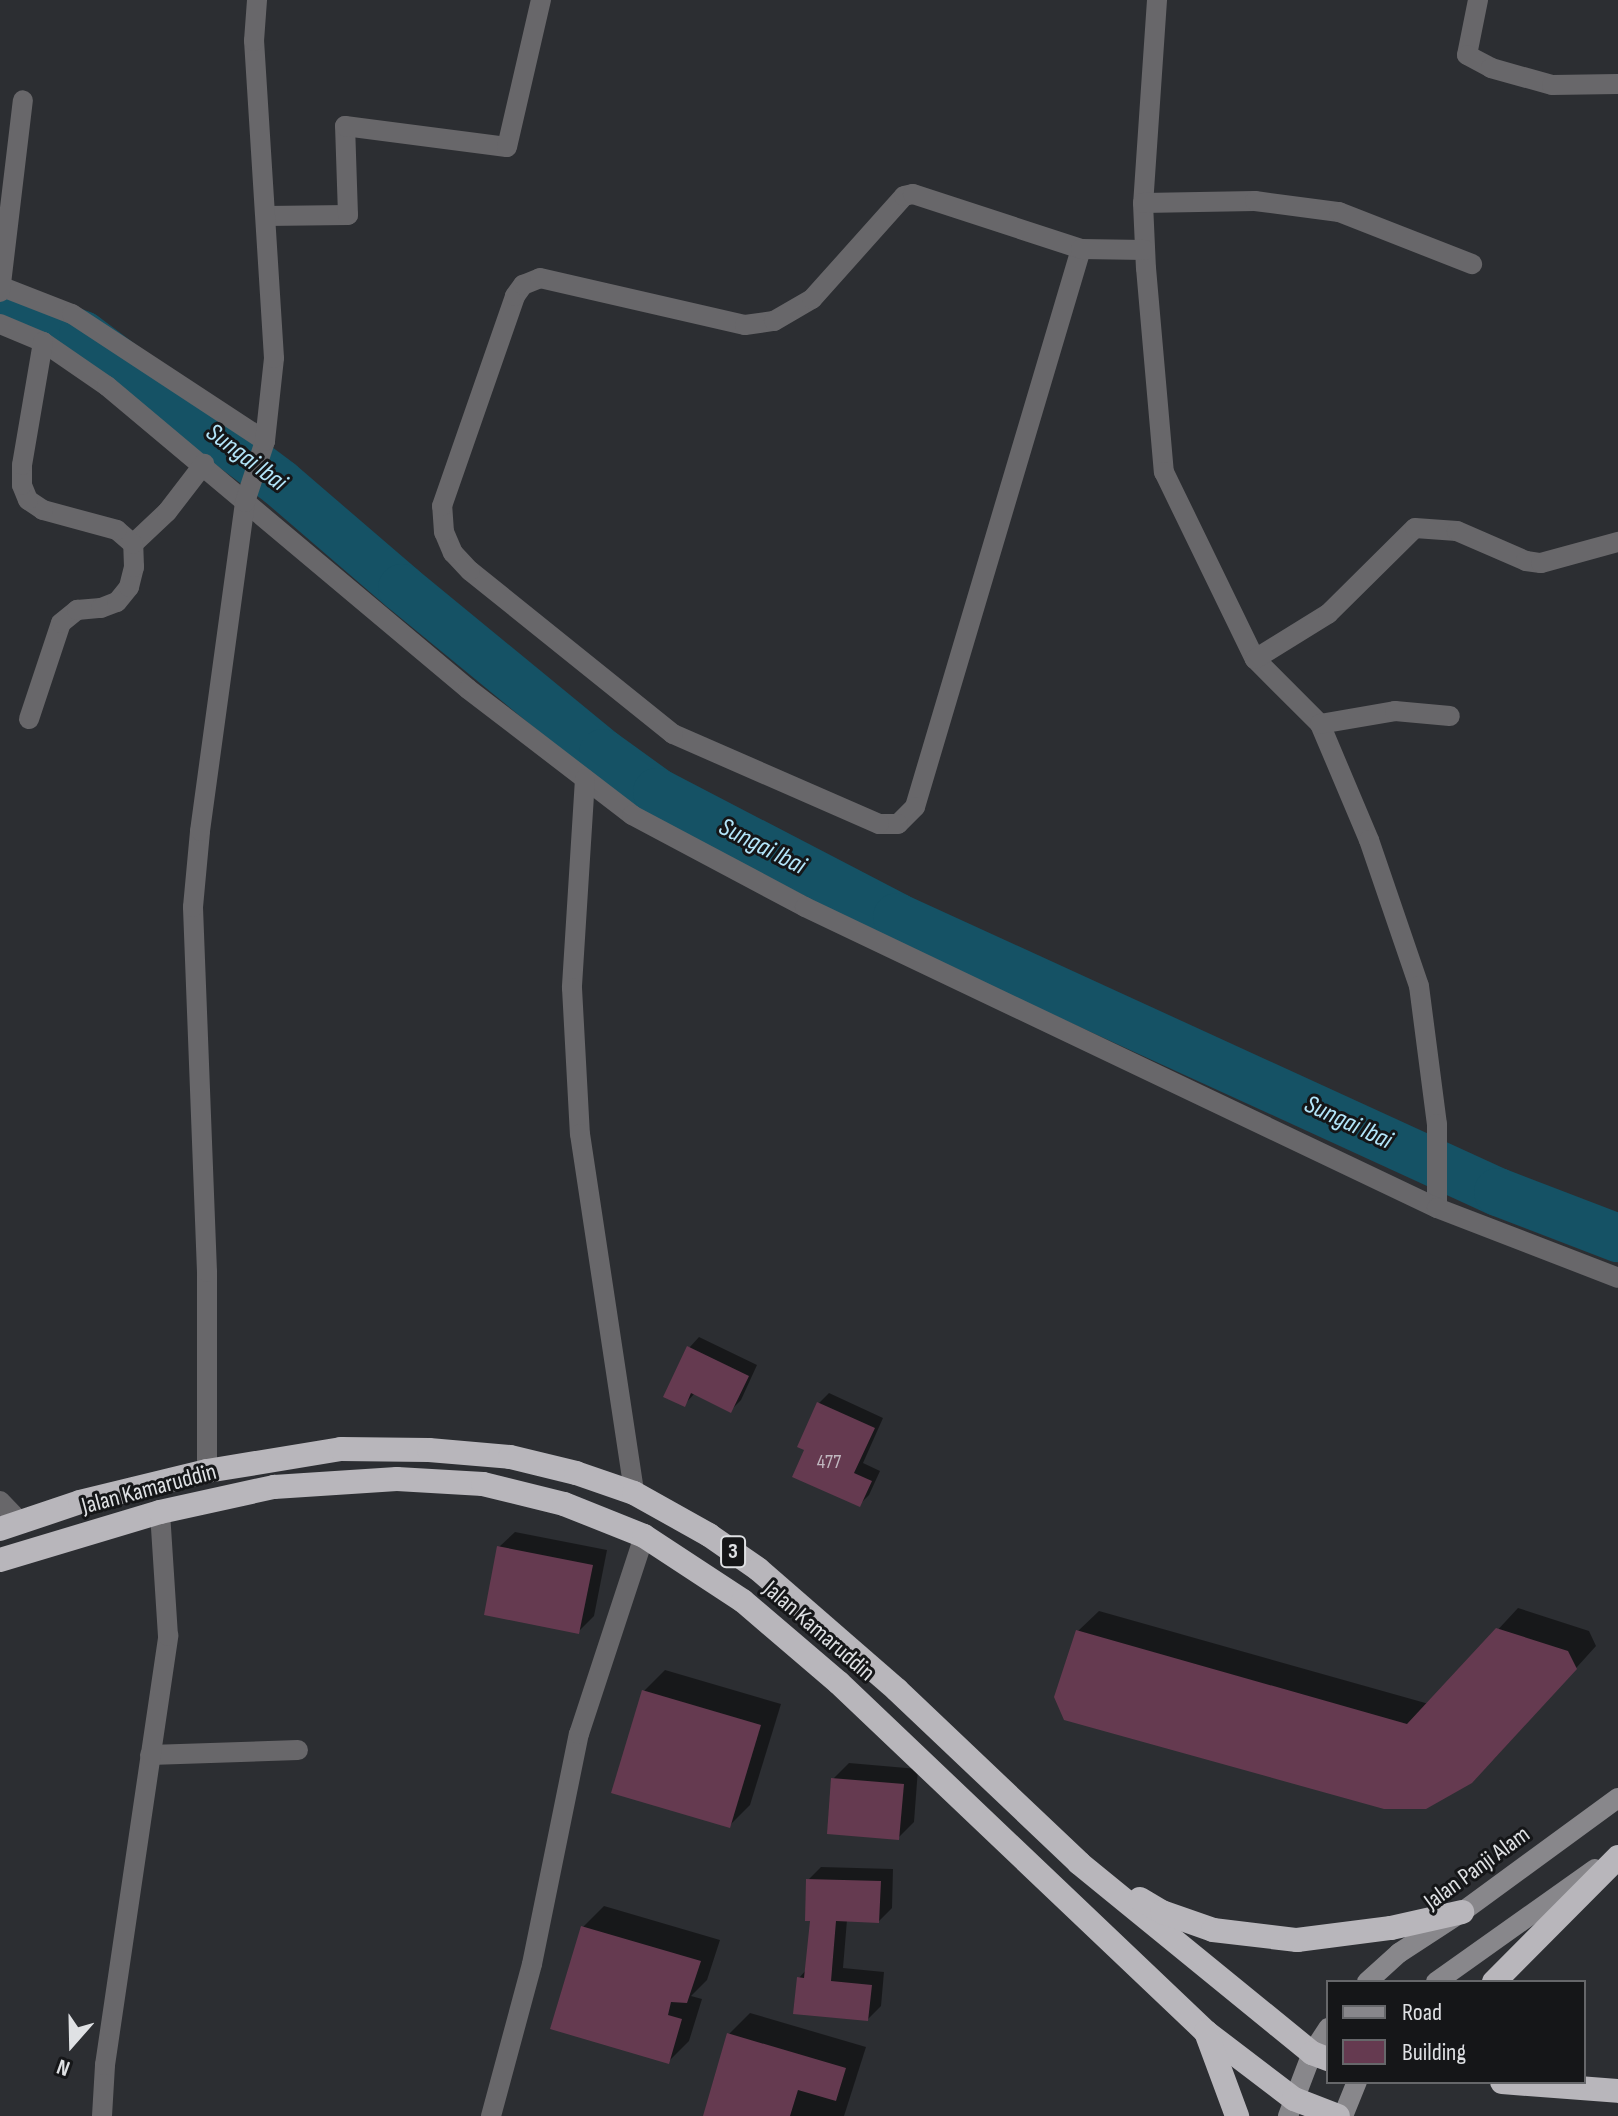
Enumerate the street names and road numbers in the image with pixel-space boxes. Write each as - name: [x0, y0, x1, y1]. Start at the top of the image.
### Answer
- street label: Jalan Kamaruddin: [79, 1457, 219, 1521]
- road number: 3: [719, 1534, 747, 1570]
- street label: Jalan Kamaruddin: [757, 1575, 881, 1687]
- street label: Jalan Panji Alam: [1419, 1820, 1535, 1916]

